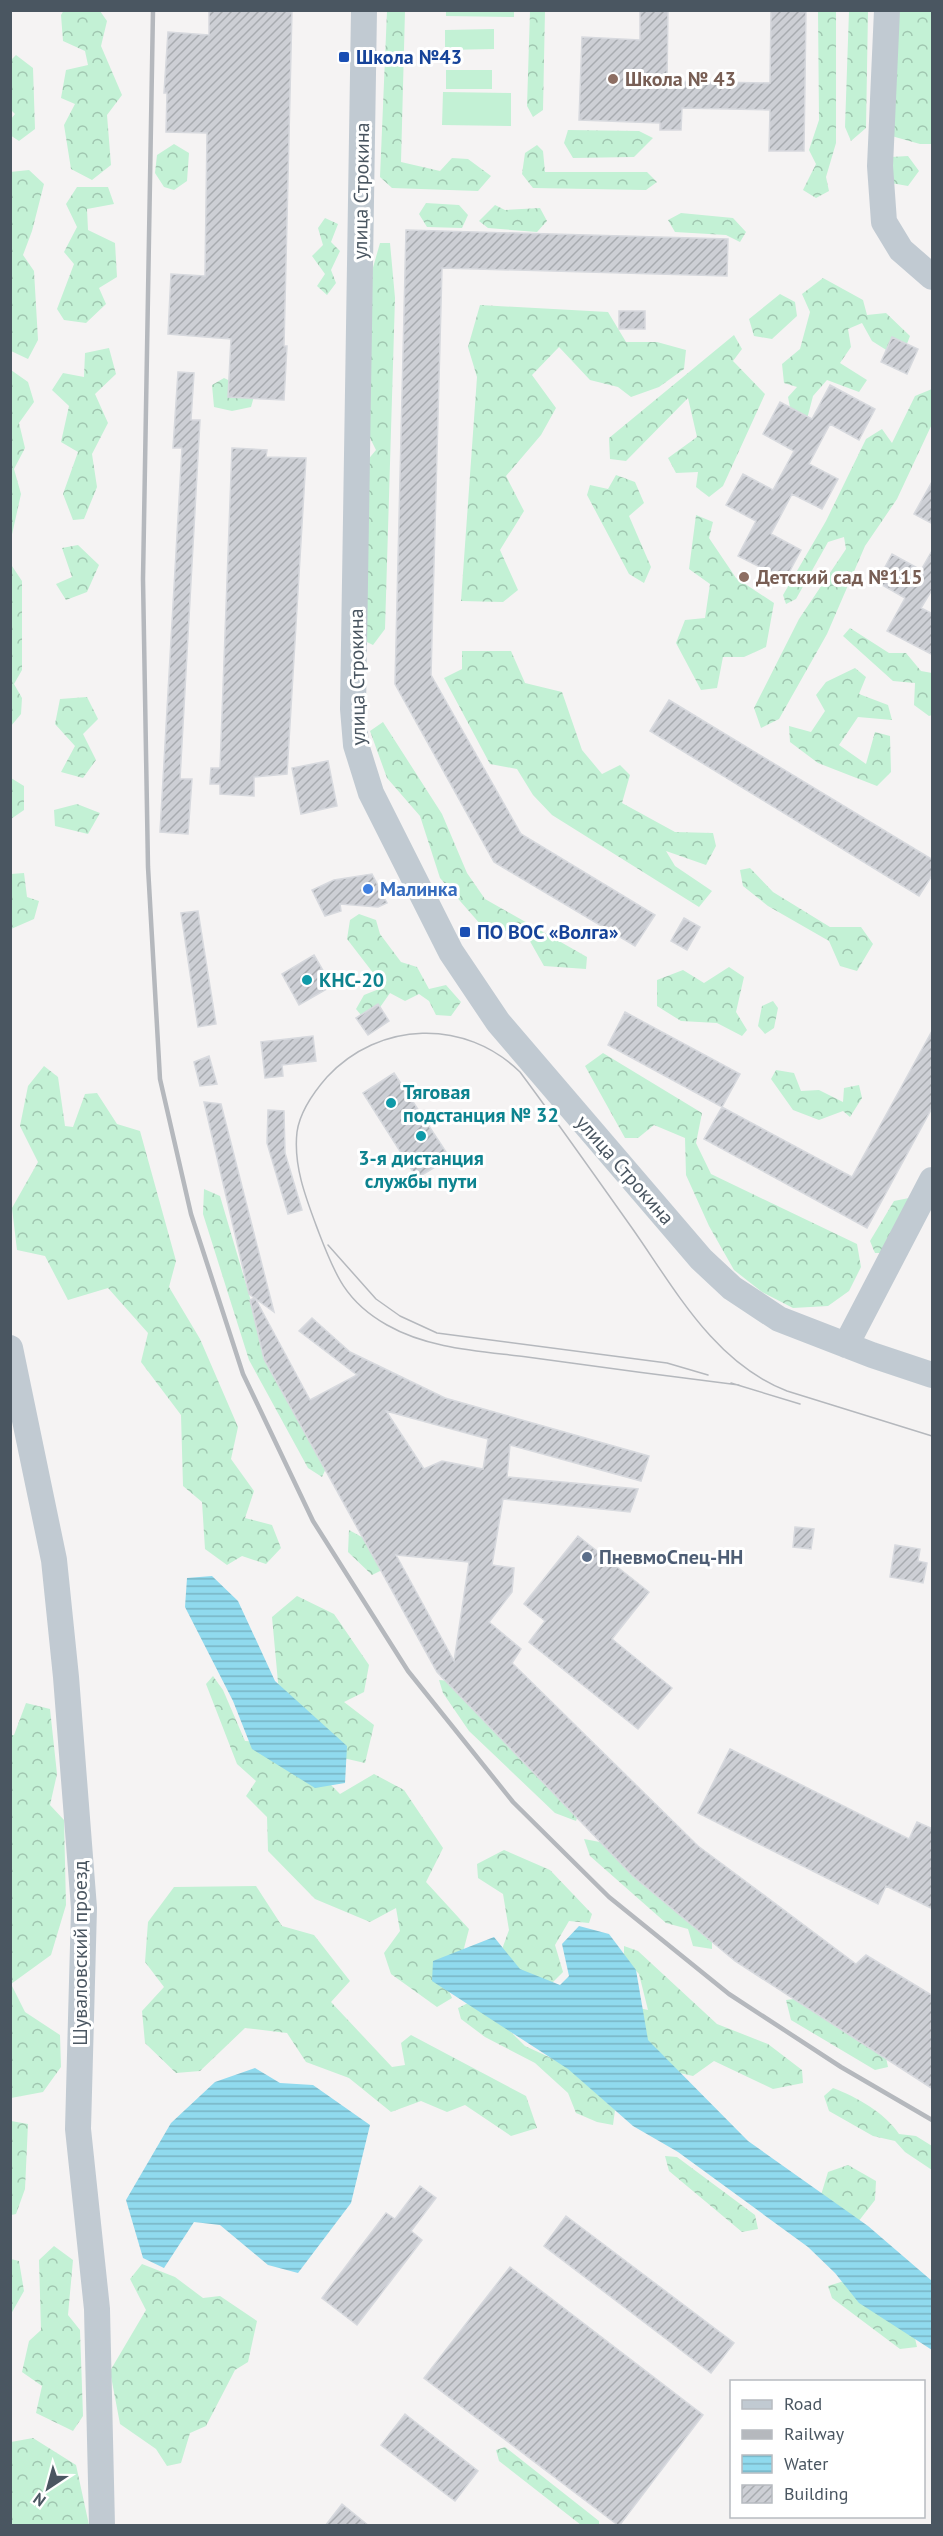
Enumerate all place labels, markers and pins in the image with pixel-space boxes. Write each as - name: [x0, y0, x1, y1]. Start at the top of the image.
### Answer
- place label: Школа №43: [356, 44, 462, 70]
- marker: Школа №43: [337, 50, 351, 64]
- place label: Школа № 43: [625, 66, 736, 92]
- marker: Школа № 43: [606, 72, 620, 86]
- place label: Детский сад №115: [756, 564, 923, 590]
- marker: Детский сад №115: [737, 570, 751, 584]
- place label: Малинка: [380, 876, 458, 902]
- marker: Малинка: [361, 882, 375, 896]
- place label: ПО ВОС «Волга»: [477, 919, 619, 945]
- marker: ПО ВОС «Волга»: [458, 925, 472, 939]
- place label: КНС-20: [319, 967, 384, 993]
- marker: КНС-20: [300, 973, 314, 987]
- place label: Тяговая подстанция № 32: [403, 1079, 559, 1128]
- marker: Тяговая подстанция № 32: [384, 1096, 398, 1110]
- marker: 3-я дистанция службы пути: [414, 1129, 428, 1143]
- place label: 3-я дистанция службы пути: [358, 1145, 484, 1194]
- place label: ПневмоСпец-НН: [599, 1544, 743, 1570]
- marker: ПневмоСпец-НН: [580, 1550, 594, 1564]

